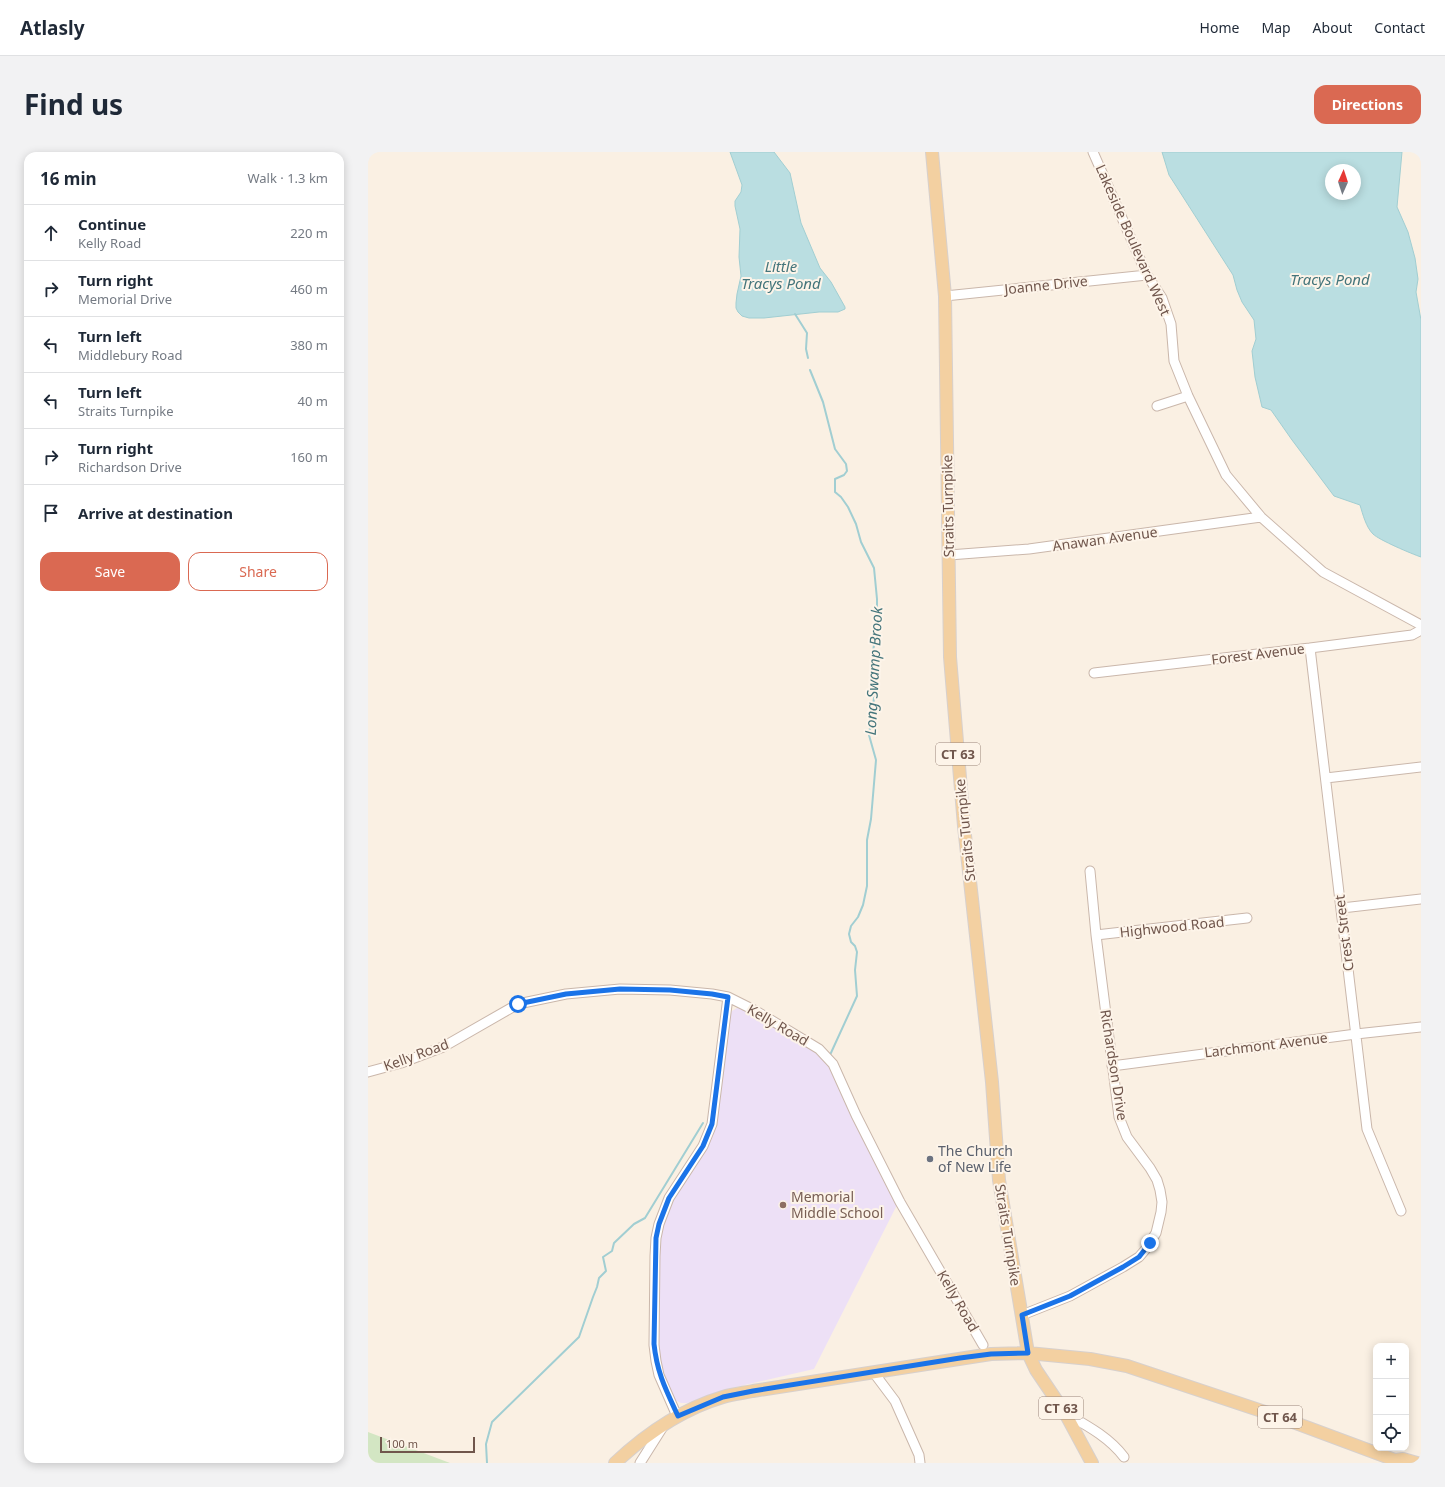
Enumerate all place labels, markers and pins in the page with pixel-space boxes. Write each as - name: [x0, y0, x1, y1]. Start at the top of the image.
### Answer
- place label: The Church of New Life: [938, 1141, 1013, 1176]
- marker: The Church of New Life: [925, 1154, 935, 1164]
- place label: Memorial Middle School: [791, 1187, 883, 1222]
- marker: Memorial Middle School: [778, 1200, 788, 1210]

